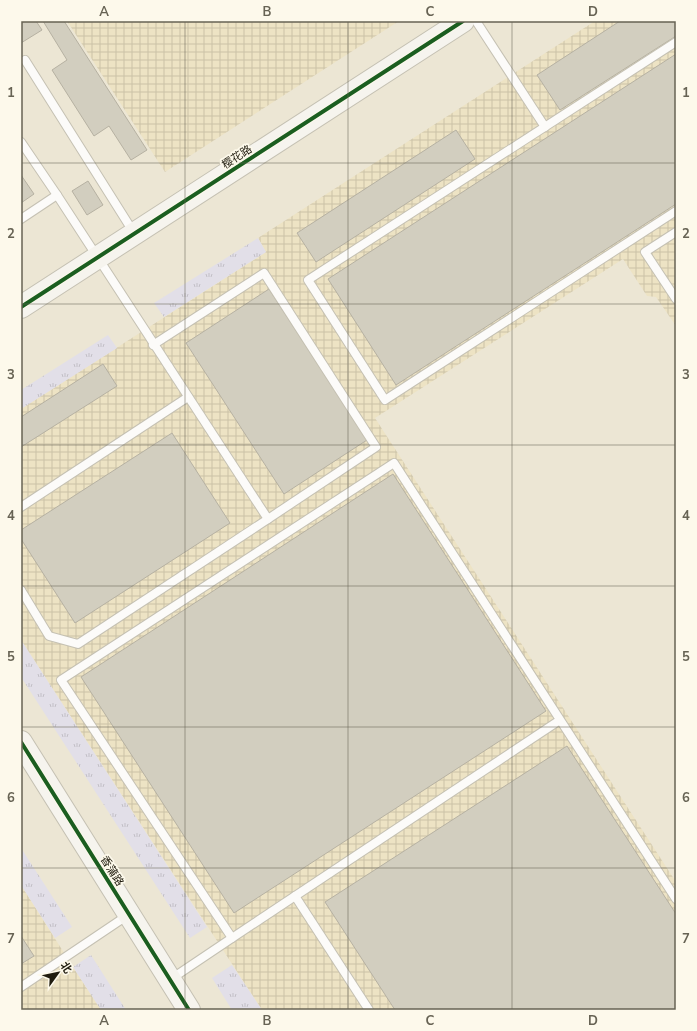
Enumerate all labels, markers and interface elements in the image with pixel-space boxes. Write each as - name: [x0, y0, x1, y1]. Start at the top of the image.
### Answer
- text: A: [99, 3, 109, 21]
- text: B: [263, 3, 272, 21]
- text: C: [426, 3, 435, 21]
- text: D: [588, 3, 598, 21]
- text: 1: [7, 84, 15, 102]
- text: 1: [682, 84, 690, 102]
- street label: 樱花路: [219, 142, 255, 172]
- text: 2: [7, 225, 15, 243]
- text: 2: [682, 225, 690, 243]
- text: 3: [7, 366, 15, 384]
- text: 3: [682, 366, 690, 384]
- text: 4: [7, 507, 15, 525]
- text: 4: [682, 507, 690, 525]
- text: 5: [7, 648, 15, 666]
- text: 5: [682, 648, 690, 666]
- text: 6: [7, 789, 15, 807]
- text: 6: [682, 789, 690, 807]
- street label: 香蒲路: [97, 853, 127, 889]
- text: 7: [7, 930, 15, 948]
- text: 7: [682, 930, 690, 948]
- north arrow: [38, 953, 78, 993]
- text: 北: [57, 959, 75, 977]
- text: A: [99, 1012, 109, 1030]
- text: B: [263, 1012, 272, 1030]
- text: C: [426, 1012, 435, 1030]
- text: D: [588, 1012, 598, 1030]

